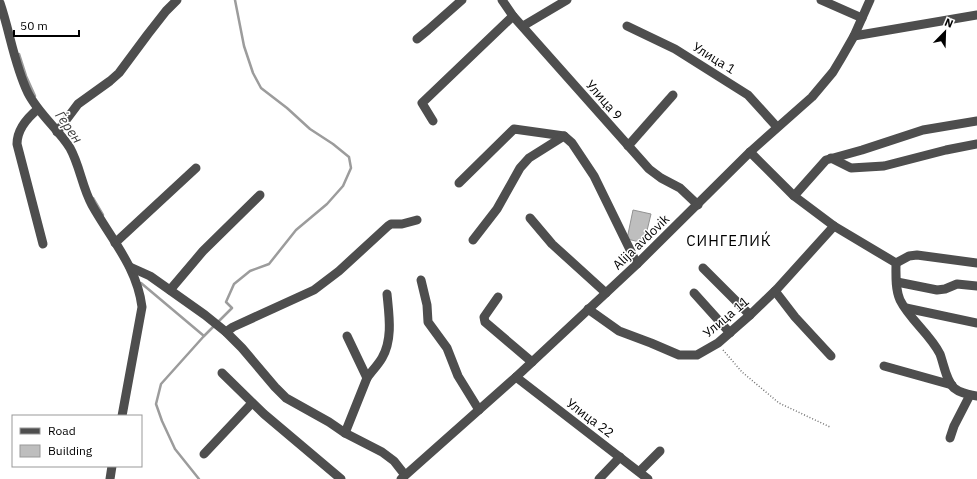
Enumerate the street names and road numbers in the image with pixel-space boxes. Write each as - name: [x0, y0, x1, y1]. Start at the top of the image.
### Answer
- street label: Улица 1: [689, 38, 739, 78]
- street label: Улица 9: [582, 76, 626, 124]
- street label: Alija avdovik: [609, 211, 673, 273]
- street label: Улица 11: [699, 293, 753, 341]
- street label: Улица 22: [563, 395, 617, 441]

